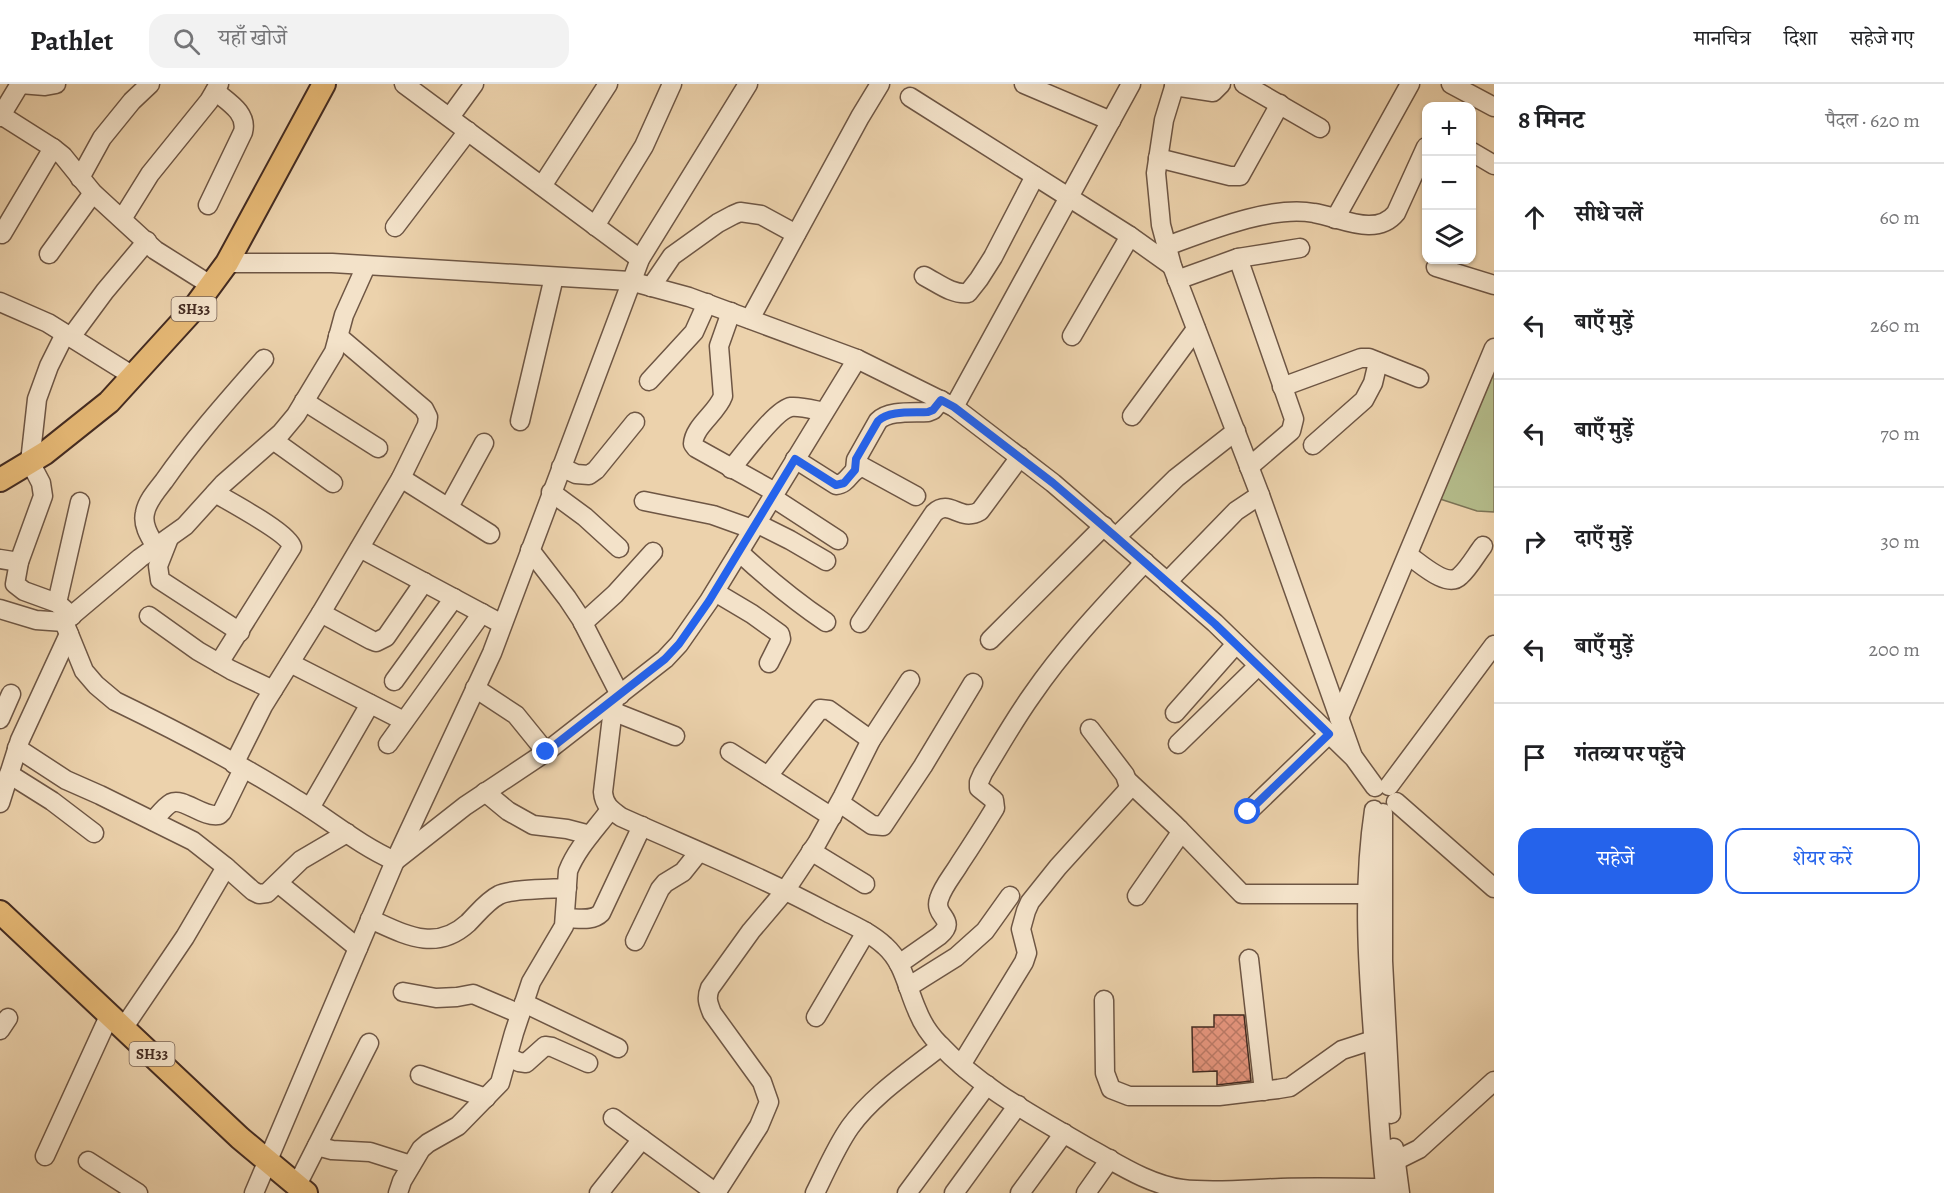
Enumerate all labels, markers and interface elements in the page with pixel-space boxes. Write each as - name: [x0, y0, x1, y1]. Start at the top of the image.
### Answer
- search box: [149, 14, 569, 68]
- text: Pathlet: [30, 22, 113, 60]
- text: यहाँ खोजें: [218, 23, 287, 53]
- text: मानचित्र: [1694, 24, 1751, 52]
- text: दिशा: [1784, 24, 1817, 52]
- text: सहेजे गए: [1850, 24, 1914, 52]
- icon: search: [170, 25, 203, 58]
- map controls: [1422, 102, 1476, 264]
- button: +: [1422, 102, 1476, 156]
- text: 8 मिनट: [1518, 102, 1584, 137]
- text: पैदल · 620 m: [1825, 107, 1920, 134]
- button: −: [1422, 156, 1476, 210]
- text: सीधे चलें: [1575, 199, 1643, 229]
- icon: ahead: [1518, 201, 1551, 234]
- text: 60 m: [1880, 204, 1920, 231]
- button: layers: [1422, 210, 1476, 264]
- road number: SH33: [172, 297, 216, 321]
- text: बाएँ मुड़ें: [1575, 307, 1633, 337]
- icon: left: [1518, 309, 1551, 342]
- text: 260 m: [1870, 312, 1920, 339]
- text: बाएँ मुड़ें: [1575, 415, 1633, 445]
- icon: left: [1518, 417, 1551, 450]
- text: 70 m: [1880, 420, 1920, 447]
- text: दाएँ मुड़ें: [1575, 523, 1633, 553]
- icon: right: [1518, 525, 1551, 558]
- text: 30 m: [1880, 528, 1920, 555]
- text: बाएँ मुड़ें: [1575, 631, 1633, 661]
- icon: left: [1518, 633, 1551, 666]
- text: 200 m: [1869, 636, 1920, 663]
- route end: [532, 738, 558, 764]
- text: गंतव्य पर पहुँचे: [1575, 739, 1684, 769]
- icon: arrive: [1518, 741, 1551, 774]
- route start: [1234, 798, 1260, 824]
- button: सहेजें: [1518, 828, 1713, 894]
- button: शेयर करें: [1725, 828, 1920, 894]
- road number: SH33: [130, 1042, 174, 1066]

